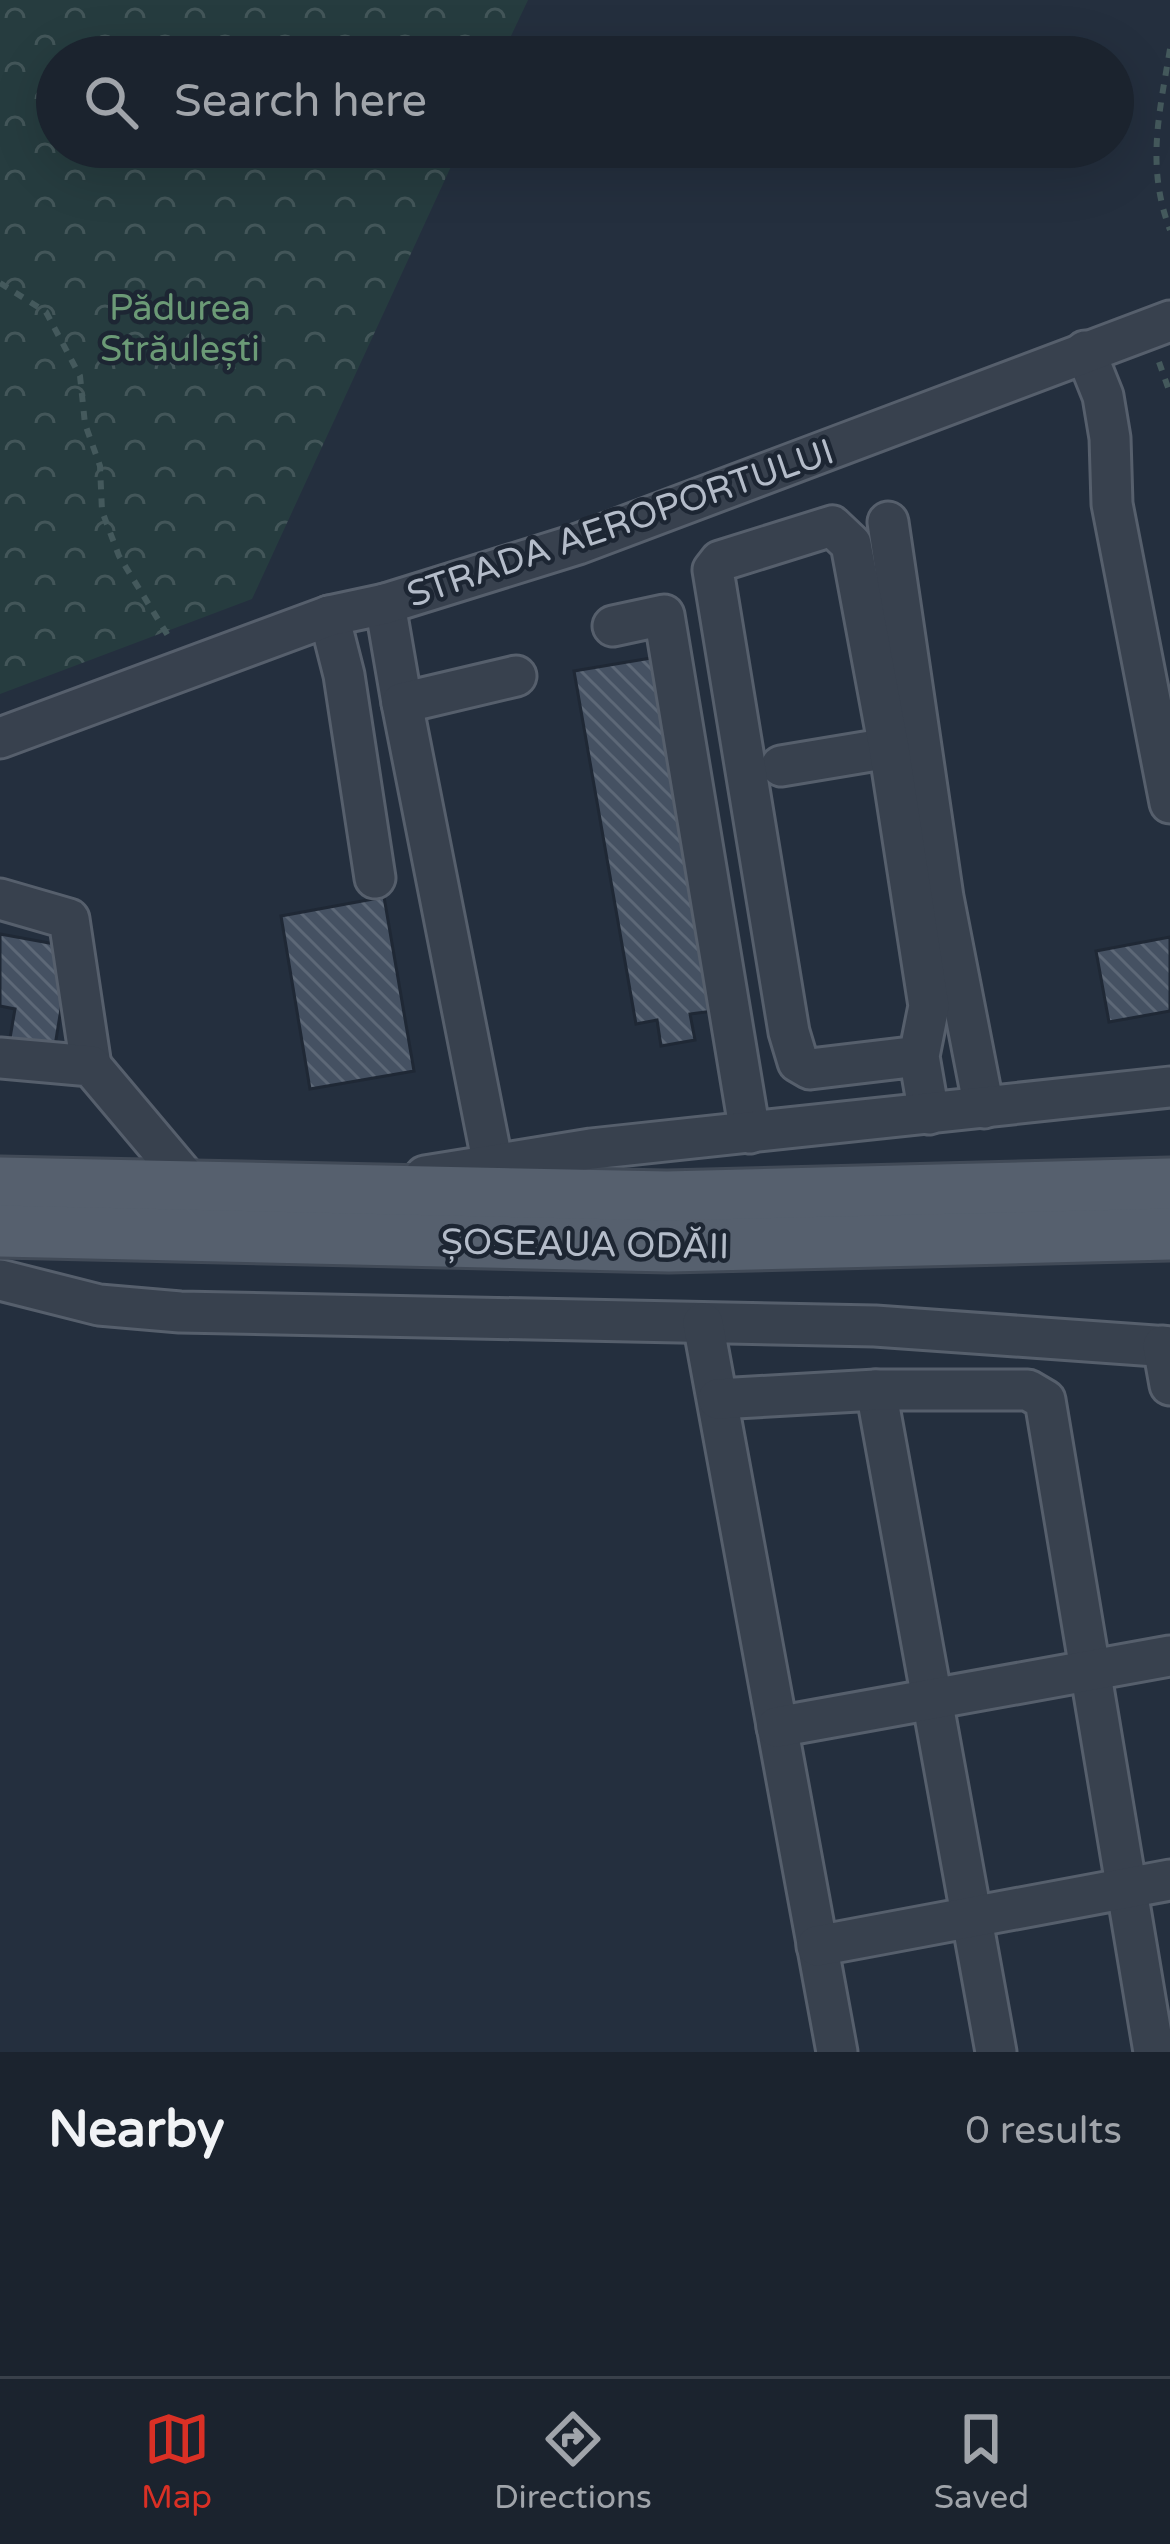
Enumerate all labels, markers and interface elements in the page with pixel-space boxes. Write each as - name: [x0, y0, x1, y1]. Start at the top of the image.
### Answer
- search box: [36, 36, 1134, 168]
- icon: search: [78, 69, 144, 135]
- text: Search here: [174, 75, 427, 129]
- park label: Pădurea Străulești: [100, 287, 260, 371]
- street label: STRADA AEROPORTULUI: [401, 430, 840, 617]
- street label: ȘOSEAUA ODĂII: [440, 1220, 730, 1269]
- text: Nearby: [48, 2099, 225, 2161]
- text: 0 results: [965, 2107, 1122, 2154]
- tab: Map: [141, 2406, 212, 2517]
- tab: Directions: [494, 2406, 652, 2517]
- tab: Saved: [934, 2406, 1029, 2517]

